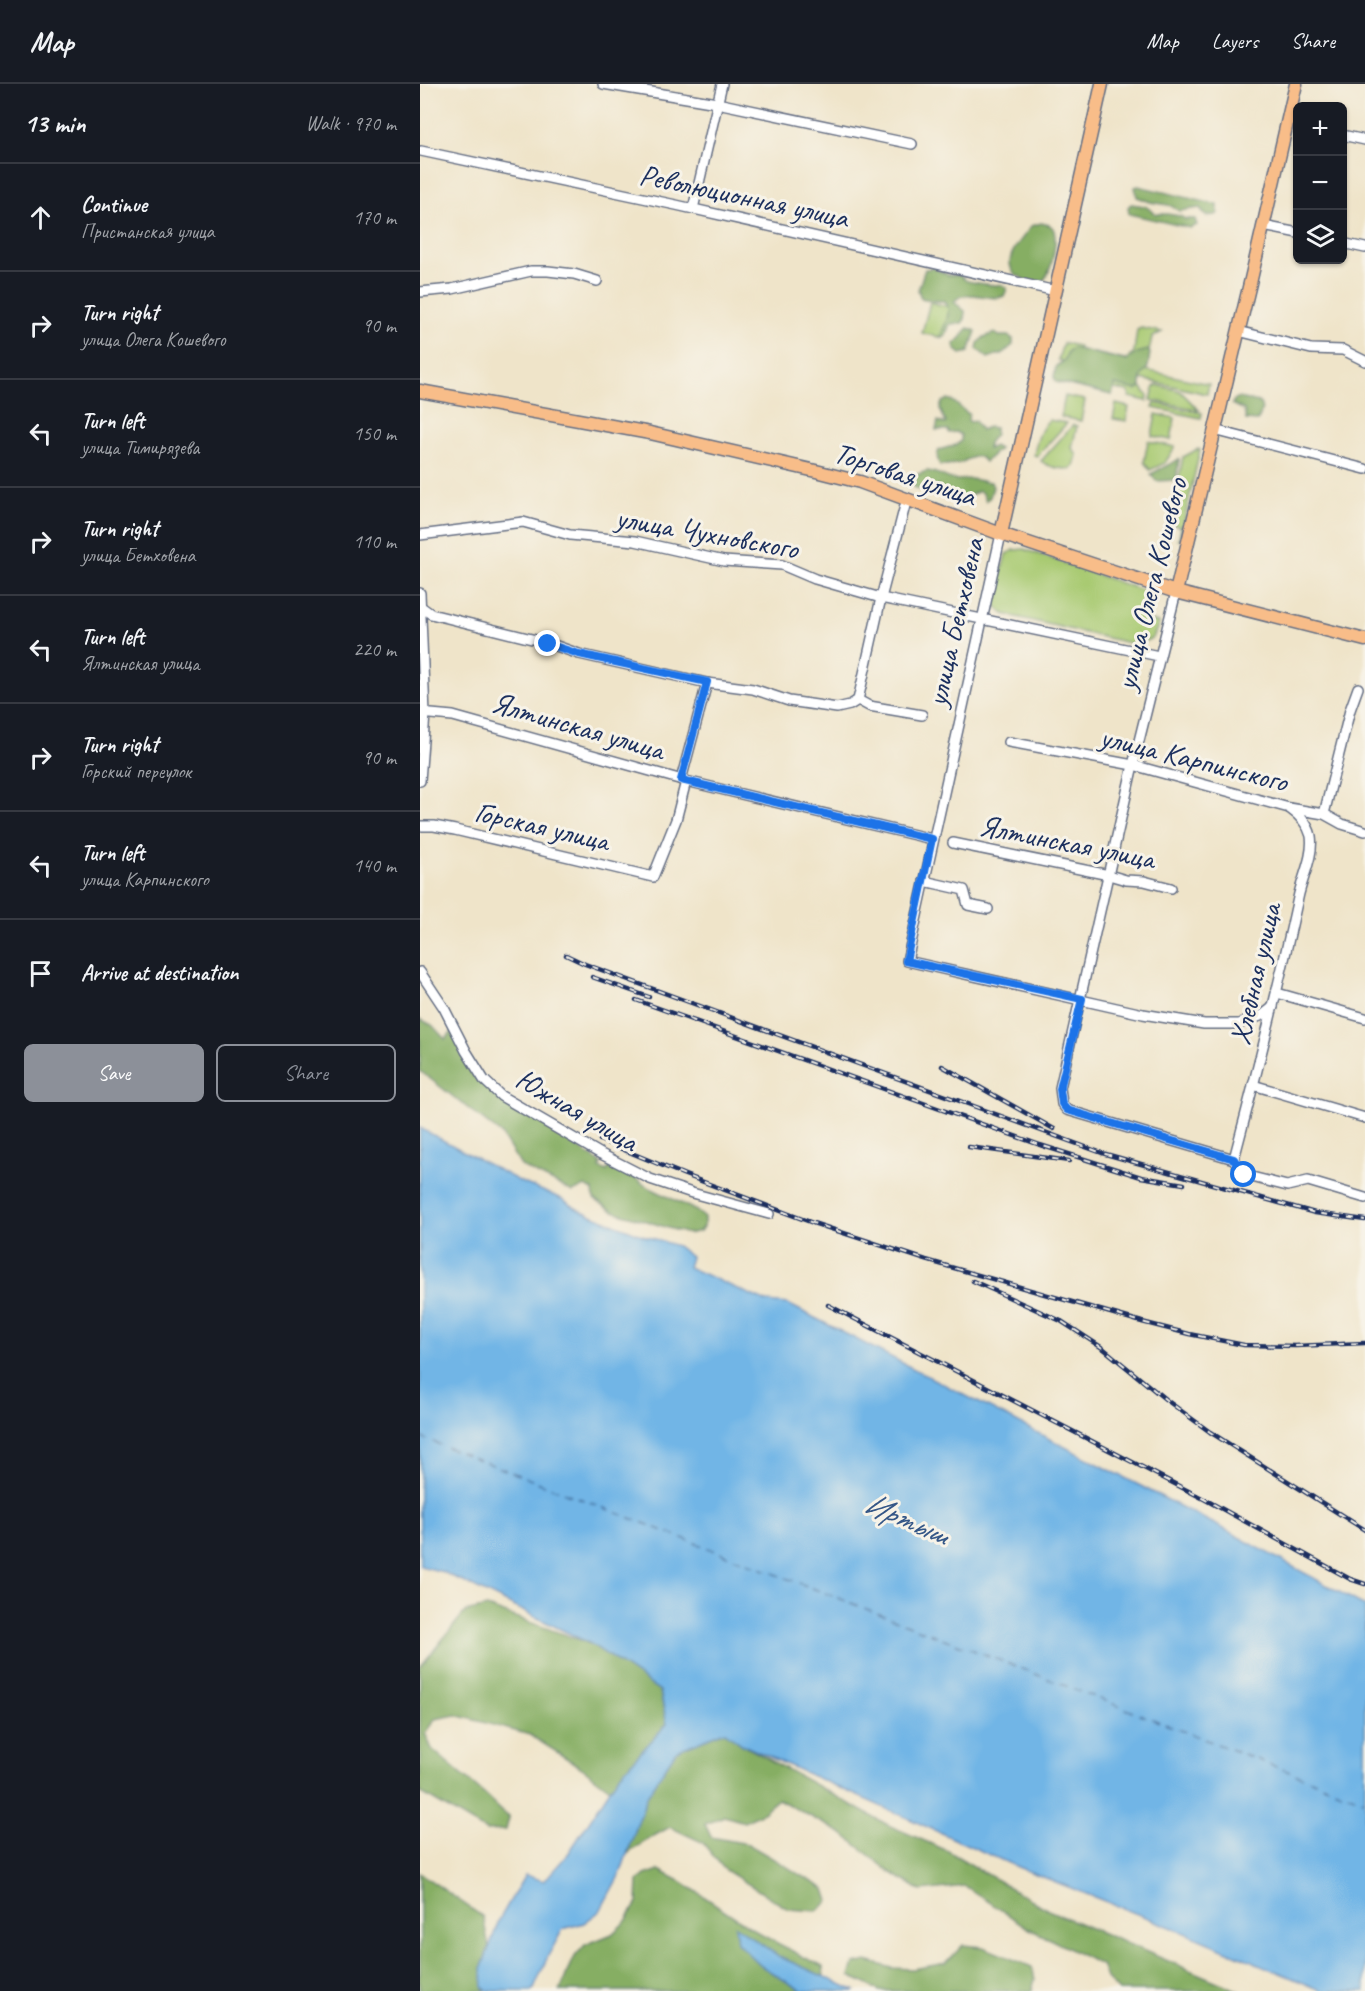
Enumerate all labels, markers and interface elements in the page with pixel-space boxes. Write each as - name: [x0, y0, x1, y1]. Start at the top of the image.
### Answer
- text: Map: [30, 24, 73, 59]
- text: Map: [1146, 28, 1179, 54]
- text: Layers: [1212, 28, 1258, 54]
- text: Share: [1291, 28, 1335, 54]
- map controls: [1293, 102, 1347, 264]
- button: +: [1293, 102, 1347, 156]
- text: 13 min: [24, 107, 86, 140]
- text: Walk · 970 m: [306, 111, 396, 136]
- street label: Революционная улица: [636, 155, 854, 237]
- button: −: [1293, 156, 1347, 210]
- text: Continue: [81, 191, 147, 219]
- icon: ahead: [24, 201, 57, 234]
- text: 170 m: [353, 205, 396, 230]
- button: layers: [1293, 210, 1347, 264]
- text: Пристанская улица: [81, 219, 214, 244]
- text: Turn right: [81, 299, 158, 327]
- icon: right: [24, 309, 57, 342]
- text: 90 m: [362, 313, 396, 338]
- text: улица Олега Кошевого: [81, 327, 226, 352]
- text: Turn left: [81, 407, 145, 435]
- icon: left: [24, 417, 57, 450]
- text: 150 m: [353, 421, 396, 446]
- street label: Торговая улица: [829, 433, 983, 515]
- text: улица Тимирязева: [81, 435, 199, 460]
- street label: улица Олега Кошевого: [1106, 473, 1196, 696]
- street label: улица Чухновского: [611, 498, 803, 568]
- text: Turn right: [81, 515, 158, 543]
- icon: right: [24, 525, 57, 558]
- text: 110 m: [353, 529, 396, 554]
- street label: улица Бетховена: [917, 532, 993, 712]
- text: улица Бетховена: [81, 543, 195, 568]
- text: Turn left: [81, 623, 145, 651]
- route end: [534, 630, 560, 656]
- icon: left: [24, 633, 57, 666]
- text: 220 m: [353, 637, 396, 662]
- text: Ялтинская улица: [81, 651, 200, 676]
- street label: Ялтинская улица: [487, 683, 671, 770]
- street label: улица Карпинского: [1094, 717, 1293, 801]
- text: Turn right: [81, 731, 158, 759]
- icon: right: [24, 741, 57, 774]
- text: 90 m: [362, 745, 396, 770]
- text: Горский переулок: [81, 759, 191, 784]
- street label: Горская улица: [471, 792, 615, 860]
- street label: Ялтинская улица: [976, 806, 1161, 878]
- text: Turn left: [81, 839, 145, 867]
- icon: left: [24, 849, 57, 882]
- text: 140 m: [353, 853, 396, 878]
- text: улица Карпинского: [81, 867, 209, 892]
- street label: Хлебная улица: [1220, 897, 1290, 1048]
- icon: arrive: [24, 957, 57, 990]
- text: Arrive at destination: [81, 959, 238, 987]
- button: Save: [24, 1044, 204, 1102]
- button: Share: [216, 1044, 396, 1102]
- street label: Южная улица: [509, 1060, 647, 1161]
- route start: [1230, 1161, 1256, 1187]
- water label: Иртыш: [858, 1482, 958, 1556]

